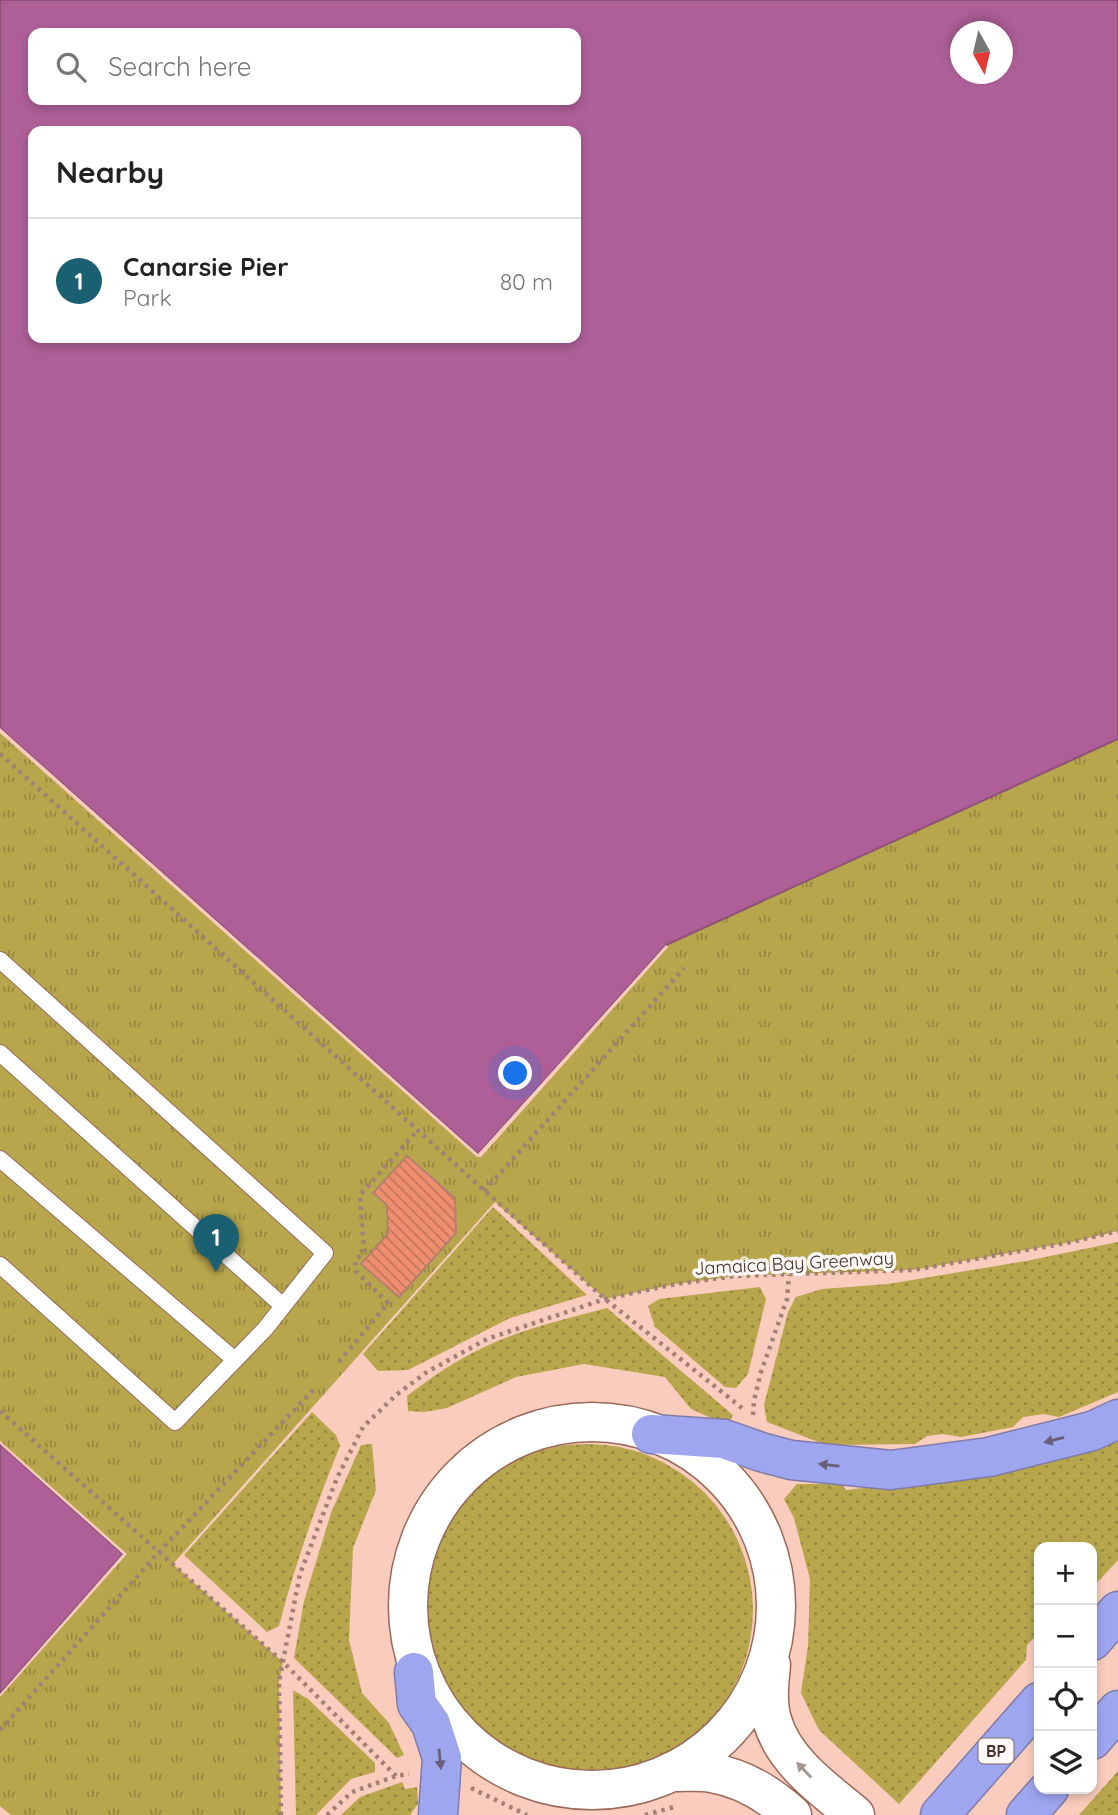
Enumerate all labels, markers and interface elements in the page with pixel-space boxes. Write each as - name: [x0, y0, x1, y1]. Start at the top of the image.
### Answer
- north arrow: [950, 21, 1013, 84]
- search box: [28, 28, 581, 105]
- icon: search: [52, 48, 90, 86]
- text: Search here: [108, 50, 252, 83]
- text: Nearby: [56, 153, 164, 191]
- text: Canarsie Pier: [123, 250, 288, 283]
- text: 1: [75, 267, 83, 296]
- text: 80 m: [500, 267, 553, 296]
- text: Park: [123, 283, 172, 312]
- your location: [498, 1056, 532, 1090]
- pin: 1: [193, 1214, 239, 1272]
- street label: Jamaica Bay Greenway: [694, 1246, 894, 1280]
- one-way arrow: [1042, 1435, 1064, 1446]
- one-way arrow: [818, 1459, 840, 1470]
- map controls: [1034, 1542, 1097, 1794]
- button: +: [1034, 1542, 1097, 1605]
- button: −: [1034, 1605, 1097, 1668]
- button: locate: [1034, 1668, 1097, 1731]
- button: layers: [1034, 1731, 1097, 1794]
- road number: BP: [978, 1738, 1014, 1764]
- one-way arrow: [434, 1748, 445, 1770]
- one-way arrow: [797, 1762, 813, 1779]

